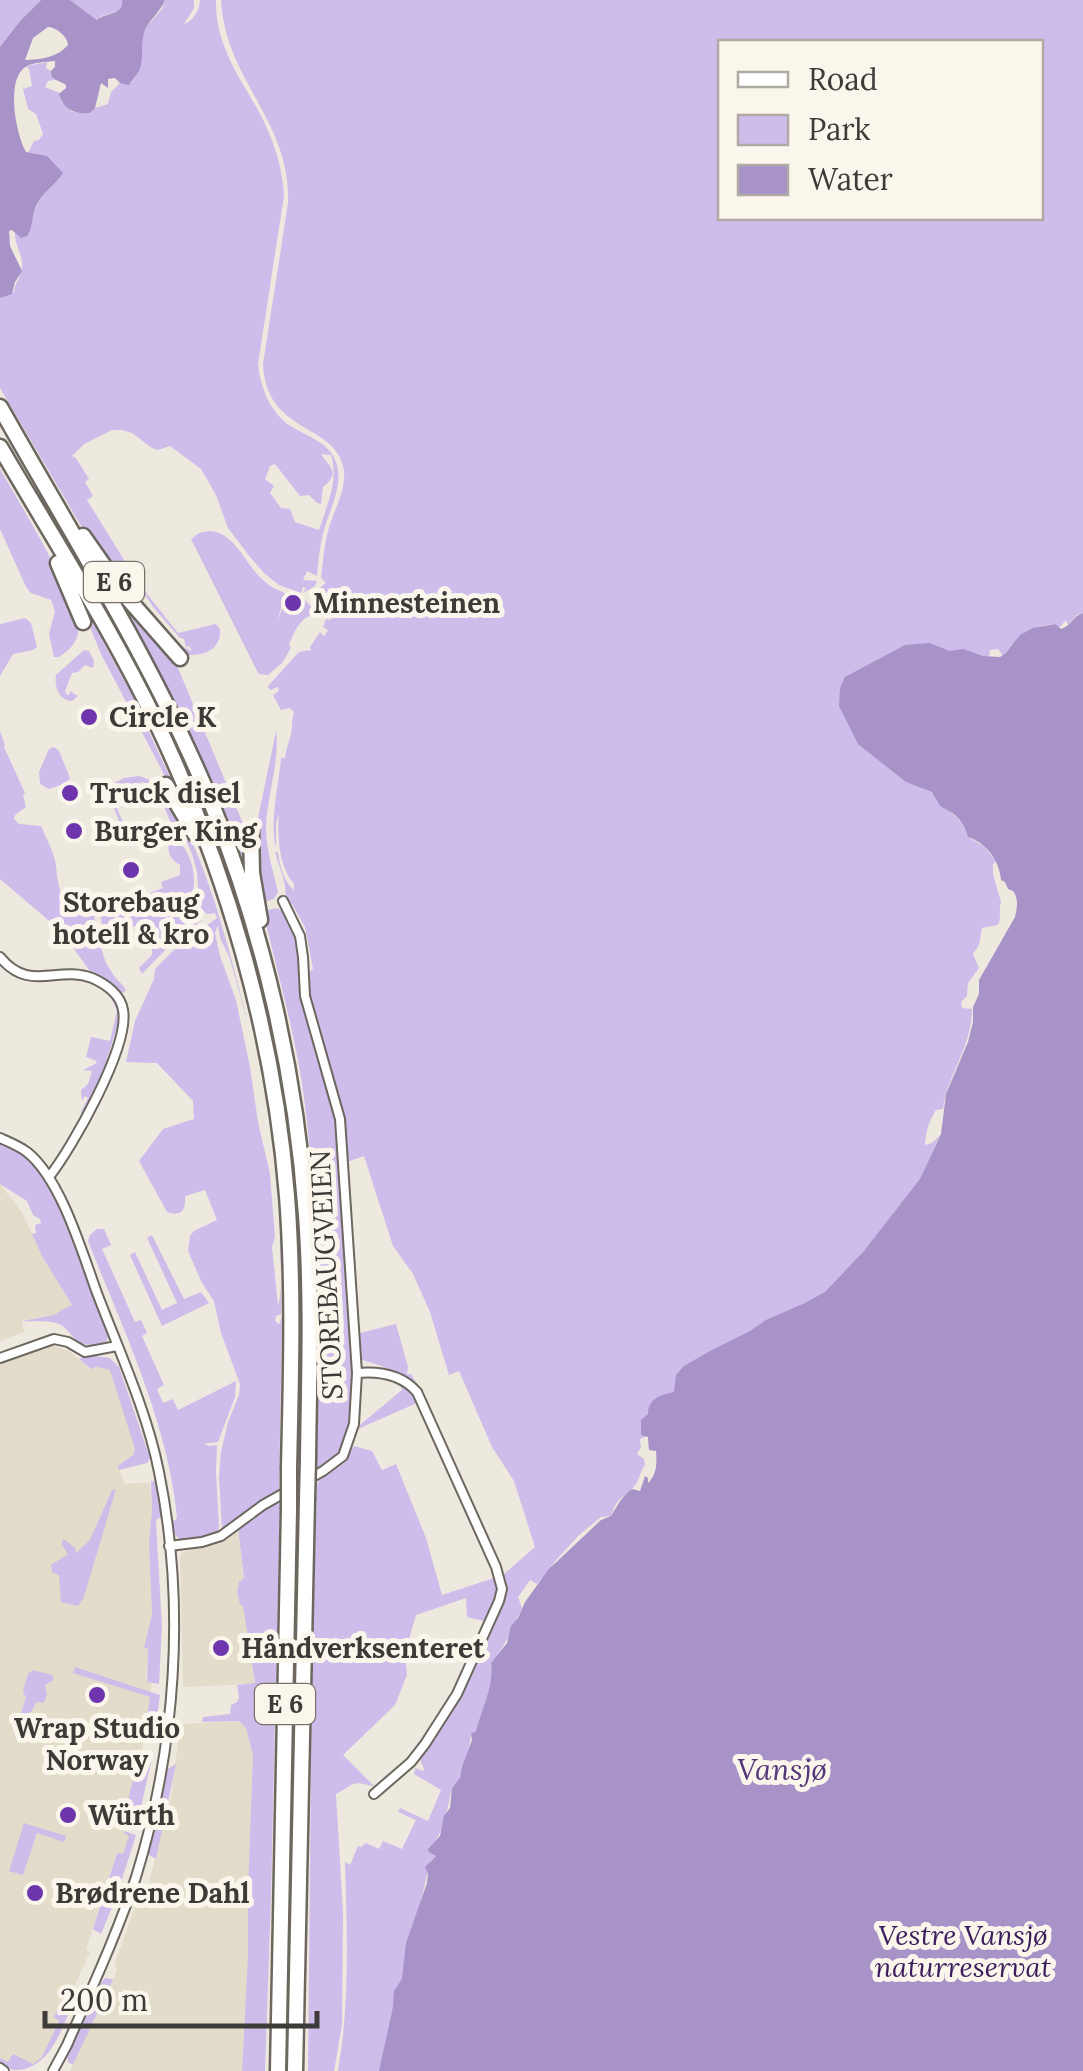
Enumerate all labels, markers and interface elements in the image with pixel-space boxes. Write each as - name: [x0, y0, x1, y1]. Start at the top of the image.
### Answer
- legend: [718, 40, 1043, 220]
- text: Road: [808, 60, 878, 98]
- text: Park: [808, 110, 870, 148]
- text: Water: [808, 160, 893, 198]
- road number: E 6: [84, 562, 144, 602]
- place label: Minnesteinen: [313, 585, 500, 621]
- marker: Minnesteinen: [282, 592, 304, 614]
- place label: Circle K: [109, 699, 216, 735]
- marker: Circle K: [78, 706, 100, 728]
- place label: Truck disel: [90, 775, 241, 811]
- marker: Truck disel: [59, 782, 81, 804]
- place label: Burger King: [94, 813, 258, 849]
- marker: Burger King: [63, 820, 85, 842]
- marker: Storebaug hotell & kro: [120, 859, 142, 881]
- place label: Storebaug hotell & kro: [53, 884, 209, 952]
- street label: STOREBAUGVEIEN: [301, 1149, 351, 1401]
- place label: Håndverksenteret: [241, 1630, 485, 1666]
- marker: Håndverksenteret: [210, 1637, 232, 1659]
- marker: Wrap Studio Norway: [86, 1684, 108, 1706]
- road number: E 6: [255, 1684, 315, 1724]
- place label: Wrap Studio Norway: [14, 1710, 180, 1778]
- water label: Vansjø: [737, 1750, 827, 1788]
- place label: Würth: [88, 1797, 175, 1833]
- marker: Würth: [57, 1804, 79, 1826]
- place label: Brødrene Dahl: [55, 1875, 250, 1911]
- marker: Brødrene Dahl: [24, 1882, 46, 1904]
- park label: Vestre Vansjø naturreservat: [875, 1917, 1052, 1985]
- scale bar: [45, 1966, 318, 2028]
- text: 200 m: [60, 1981, 148, 2019]

